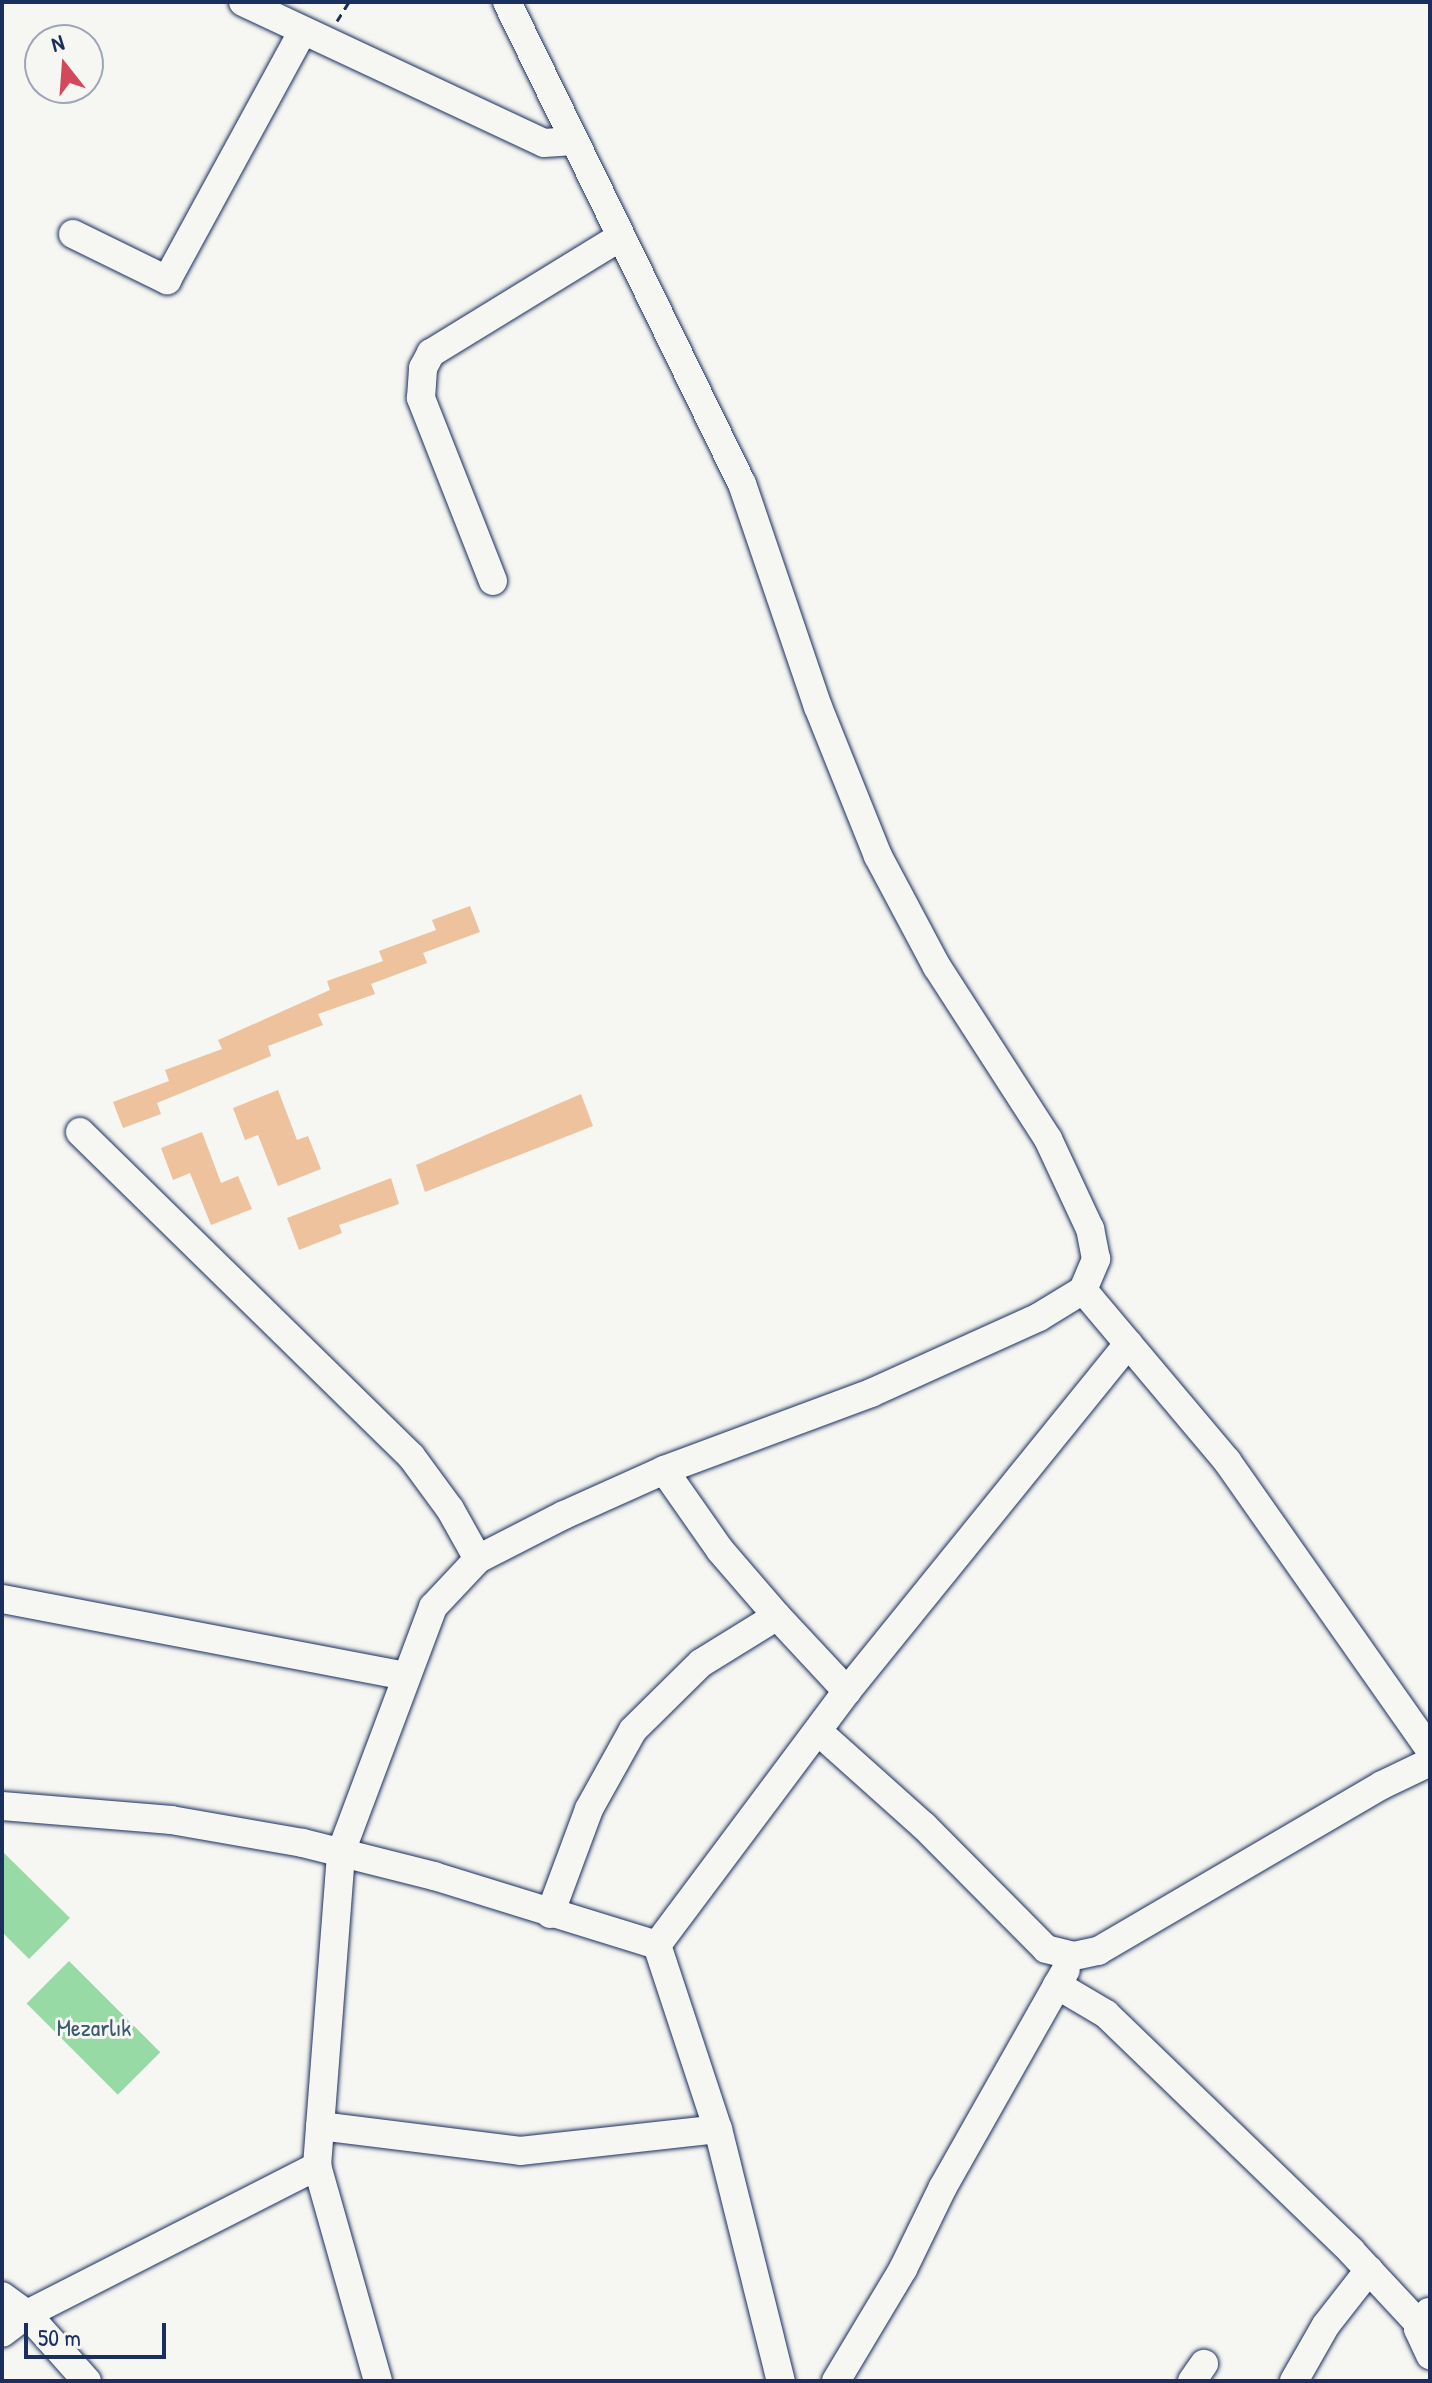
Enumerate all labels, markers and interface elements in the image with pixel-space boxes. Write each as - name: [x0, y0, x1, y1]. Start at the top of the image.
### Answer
- north arrow: [24, 24, 104, 104]
- text: N: [48, 27, 68, 59]
- park label: Mezarlık: [57, 2014, 131, 2042]
- scale bar: [28, 2307, 170, 2357]
- text: 50 m: [38, 2321, 81, 2353]

